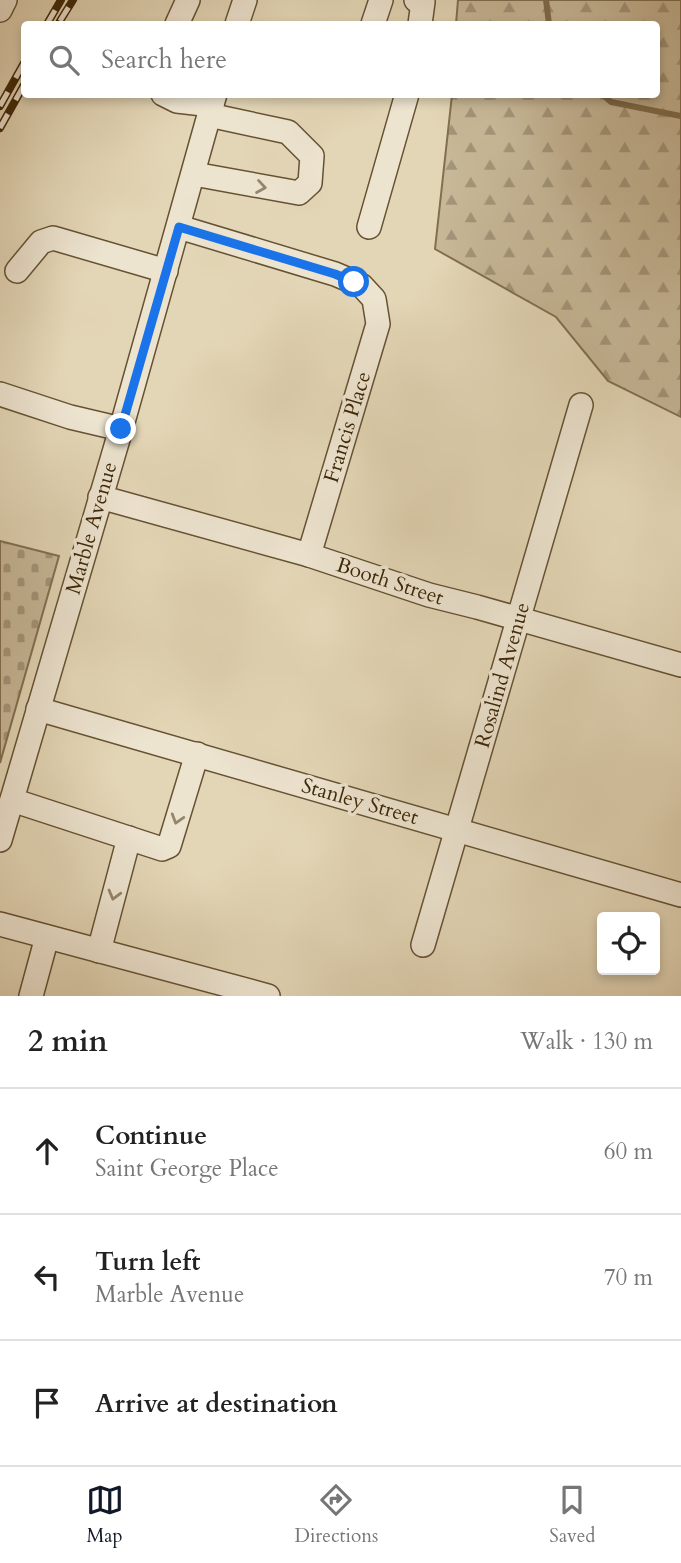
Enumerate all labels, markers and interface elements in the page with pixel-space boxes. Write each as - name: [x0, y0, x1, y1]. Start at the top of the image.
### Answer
- search box: [21, 21, 660, 98]
- icon: search: [45, 41, 83, 79]
- text: Search here: [101, 42, 227, 77]
- one-way arrow: [255, 179, 267, 194]
- route start: [338, 266, 369, 297]
- street label: Francis Place: [317, 368, 378, 486]
- route end: [105, 413, 136, 444]
- street label: Marble Avenue: [59, 459, 124, 598]
- street label: Booth Street: [332, 550, 448, 613]
- street label: Rosalind Avenue: [468, 599, 537, 751]
- street label: Stanley Street: [298, 771, 422, 832]
- one-way arrow: [171, 813, 186, 825]
- one-way arrow: [108, 888, 122, 900]
- map controls: [597, 912, 660, 975]
- button: locate: [597, 912, 660, 975]
- text: 2 min: [28, 1021, 108, 1062]
- text: Walk · 130 m: [520, 1026, 653, 1057]
- text: Continue: [95, 1118, 207, 1153]
- icon: ahead: [28, 1132, 66, 1170]
- text: 60 m: [604, 1136, 653, 1167]
- text: Saint George Place: [95, 1153, 279, 1184]
- text: Turn left: [95, 1244, 200, 1279]
- icon: left: [28, 1258, 66, 1296]
- text: 70 m: [604, 1262, 653, 1293]
- text: Marble Avenue: [95, 1279, 244, 1310]
- icon: arrive: [28, 1384, 66, 1422]
- text: Arrive at destination: [95, 1386, 338, 1421]
- tab: Map: [86, 1481, 124, 1549]
- tab: Directions: [295, 1481, 378, 1549]
- tab: Saved: [549, 1481, 595, 1549]

